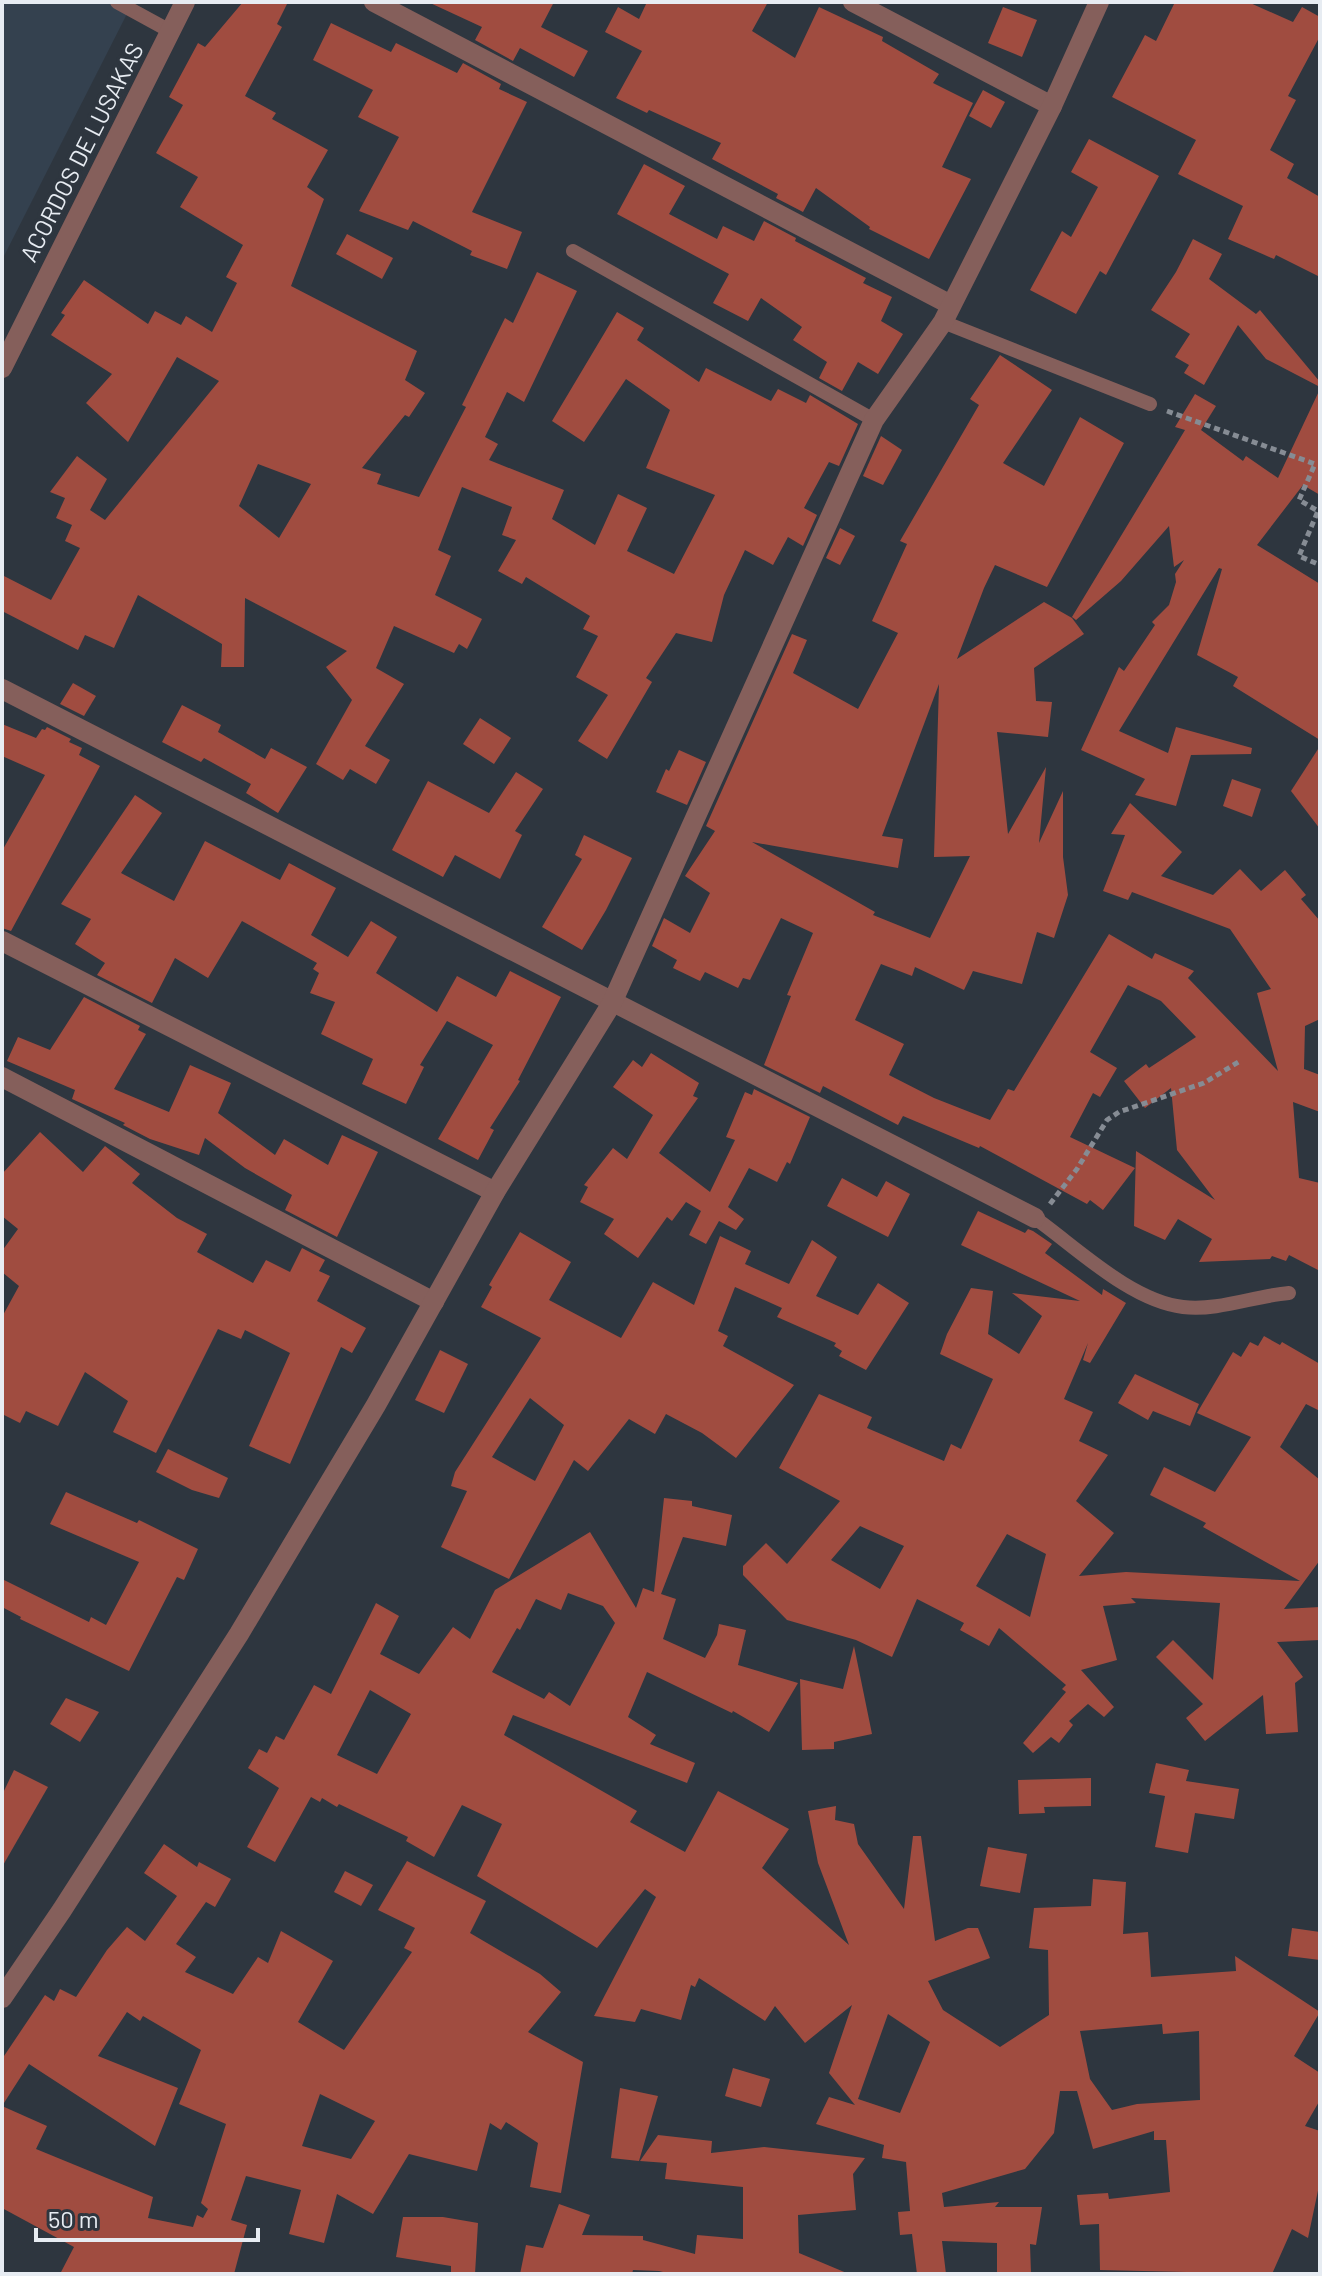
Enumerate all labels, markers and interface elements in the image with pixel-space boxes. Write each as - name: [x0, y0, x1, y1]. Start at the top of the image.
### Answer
- street label: ACORDOS DE LUSAKAS: [13, 38, 149, 266]
- scale bar: [36, 2192, 258, 2242]
- text: 50 m: [48, 2204, 99, 2233]

